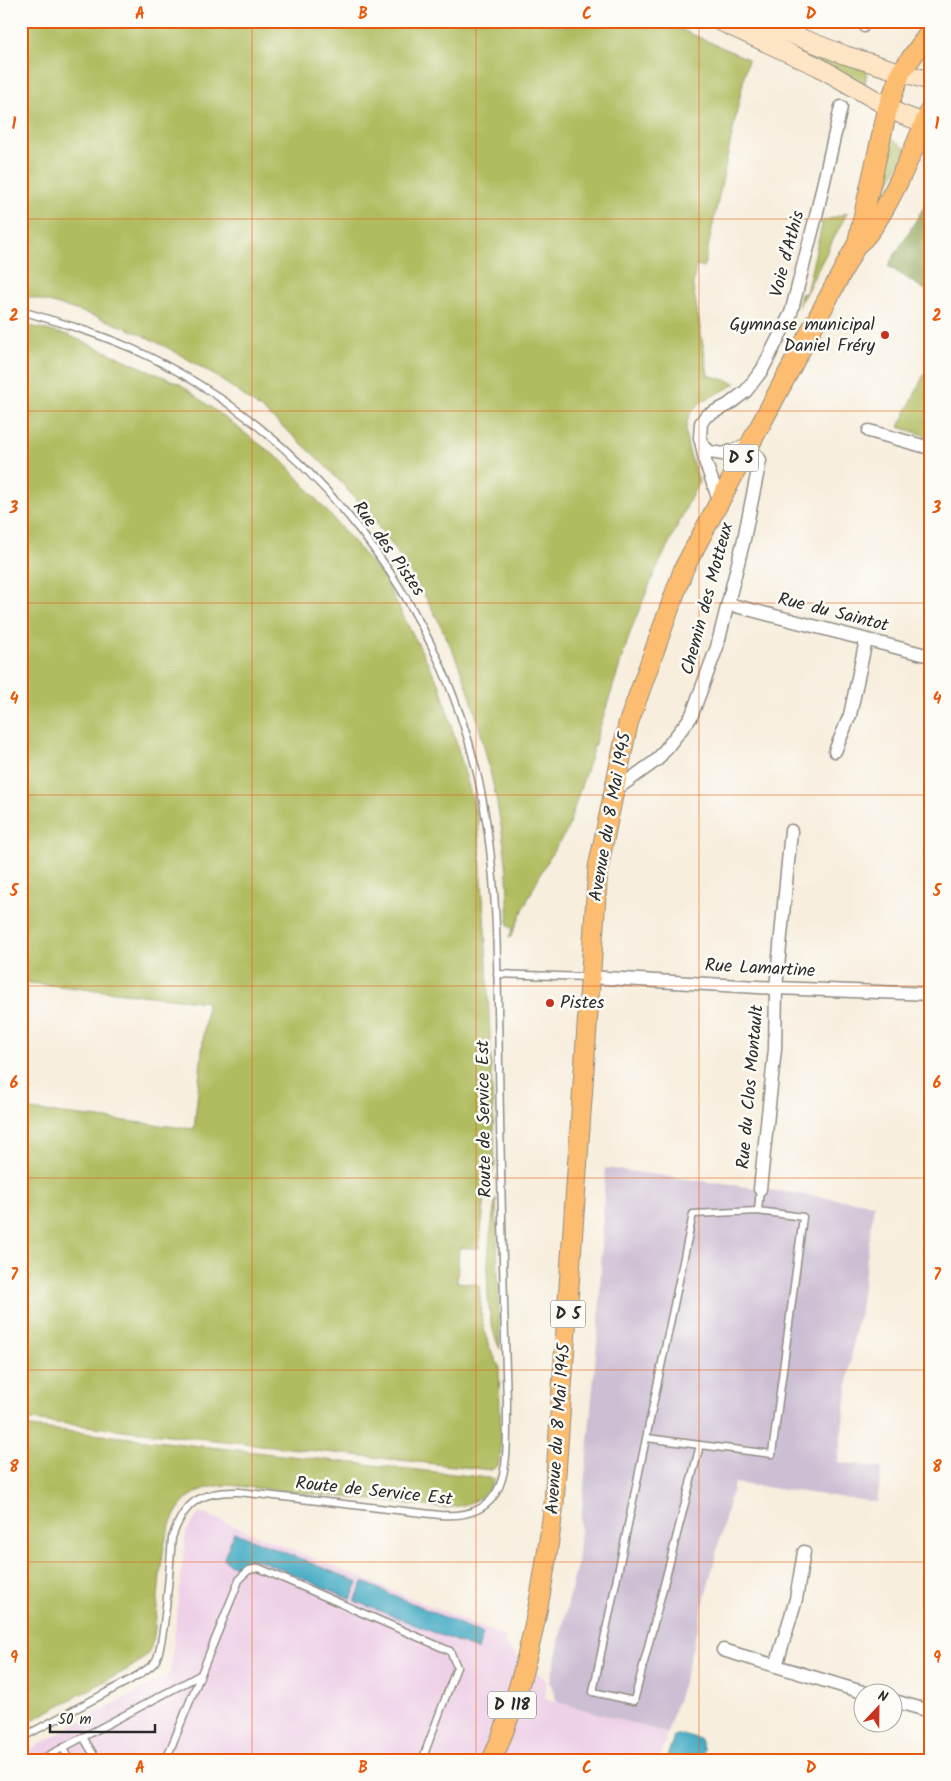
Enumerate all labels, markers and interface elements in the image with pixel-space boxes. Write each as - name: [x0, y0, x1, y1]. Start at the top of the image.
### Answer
- text: A: [135, 2, 145, 27]
- text: B: [358, 2, 368, 27]
- text: C: [582, 2, 592, 27]
- text: D: [806, 2, 817, 27]
- text: 1: [12, 112, 17, 137]
- text: 1: [935, 112, 940, 137]
- street label: Voie d'Athis: [763, 207, 814, 300]
- text: 2: [9, 304, 19, 329]
- text: 2: [932, 304, 942, 329]
- place label: Gymnase municipal Daniel Fréry: [730, 311, 876, 361]
- marker: Gymnase municipal Daniel Fréry: [879, 329, 891, 341]
- road number: D 5: [724, 444, 758, 472]
- street label: Rue des Pistes: [344, 495, 432, 603]
- text: 3: [9, 496, 19, 521]
- text: 3: [932, 496, 942, 521]
- street label: Chemin des Motteux: [674, 519, 742, 678]
- street label: Rue du Saintot: [775, 585, 892, 641]
- text: 4: [10, 687, 19, 712]
- text: 4: [933, 687, 942, 712]
- street label: Avenue du 8 Mai 1945: [582, 729, 640, 904]
- text: 5: [9, 879, 20, 904]
- text: 5: [932, 879, 943, 904]
- street label: Rue Lamartine: [704, 952, 816, 986]
- place label: Pistes: [560, 989, 605, 1018]
- marker: Pistes: [544, 997, 556, 1009]
- street label: Rue du Clos Montault: [729, 1003, 773, 1170]
- street label: Route de Service Est: [469, 1039, 501, 1198]
- text: 6: [10, 1071, 19, 1096]
- text: 6: [933, 1071, 942, 1096]
- text: 7: [10, 1263, 18, 1288]
- text: 7: [933, 1263, 941, 1288]
- road number: D 5: [550, 1300, 586, 1328]
- street label: Avenue du 8 Mai 1945: [539, 1341, 580, 1515]
- text: 8: [9, 1455, 19, 1480]
- text: 8: [932, 1455, 942, 1480]
- street label: Route de Service Est: [294, 1469, 455, 1515]
- text: 9: [10, 1646, 18, 1671]
- text: 9: [933, 1646, 941, 1671]
- north arrow: [854, 1684, 904, 1734]
- text: N: [874, 1685, 891, 1709]
- road number: D 118: [488, 1692, 536, 1718]
- scale bar: [50, 1701, 155, 1733]
- text: 50 m: [58, 1708, 92, 1732]
- text: A: [135, 1756, 145, 1781]
- text: B: [358, 1756, 368, 1781]
- text: C: [582, 1756, 592, 1781]
- text: D: [806, 1756, 817, 1781]

